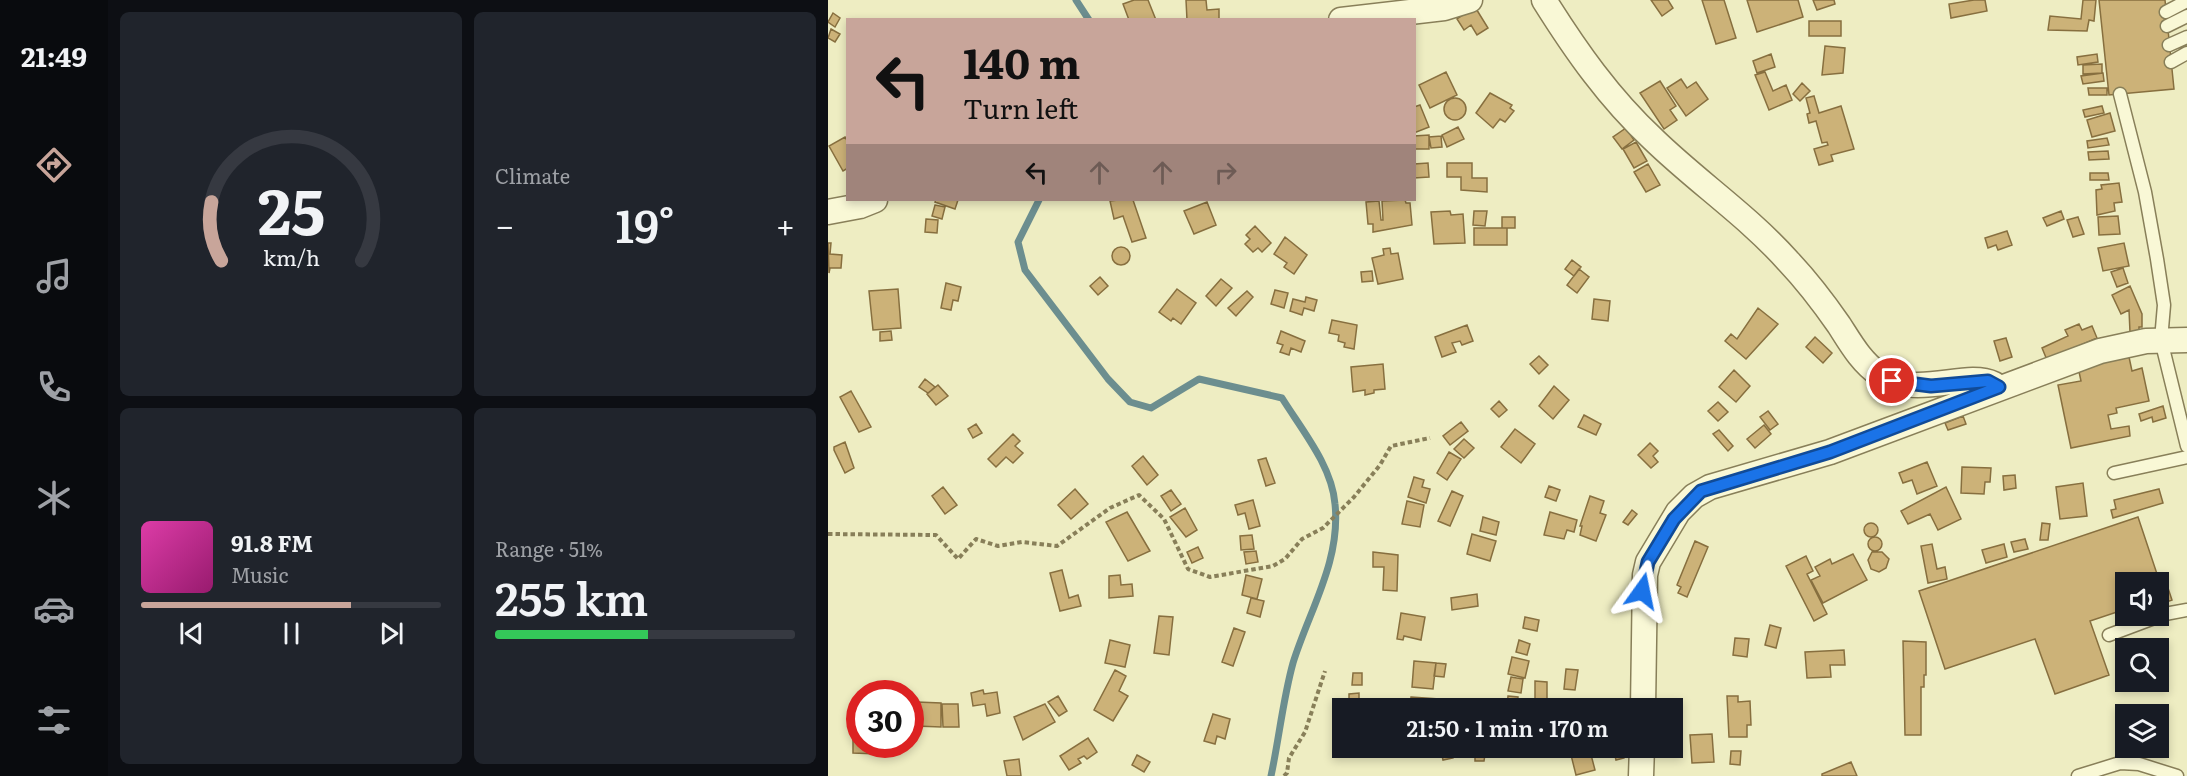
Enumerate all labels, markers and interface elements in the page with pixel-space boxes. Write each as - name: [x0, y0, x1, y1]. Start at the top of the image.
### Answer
- text: 140 m: [963, 30, 1080, 92]
- text: 21:49: [21, 35, 87, 75]
- icon: left: [864, 42, 942, 120]
- text: Turn left: [963, 87, 1078, 127]
- icon: directions: [33, 144, 75, 186]
- icon: left: [1020, 156, 1053, 189]
- icon: ahead: [1083, 156, 1116, 189]
- icon: ahead: [1146, 156, 1179, 189]
- icon: right: [1209, 156, 1242, 189]
- text: Climate: [495, 160, 570, 190]
- text: 25: [257, 162, 325, 254]
- text: 19°: [616, 190, 674, 257]
- text: −: [495, 199, 514, 248]
- text: +: [776, 199, 795, 248]
- text: km/h: [262, 241, 320, 273]
- icon: music: [33, 255, 75, 297]
- pin: [1866, 355, 1917, 406]
- icon: arrive: [1875, 364, 1908, 397]
- icon: phone: [33, 366, 75, 408]
- icon: climate: [33, 477, 75, 519]
- text: 91.8 FM: [231, 526, 313, 559]
- text: Range · 51%: [495, 533, 603, 563]
- text: Music: [231, 559, 288, 589]
- position arrow: [1610, 559, 1674, 623]
- text: 255 km: [495, 563, 648, 630]
- map controls: [2115, 572, 2169, 758]
- button: sound: [2115, 572, 2169, 626]
- icon: car: [33, 588, 75, 630]
- icon: previous: [175, 617, 208, 650]
- icon: pause: [275, 617, 308, 650]
- icon: next: [375, 617, 408, 650]
- button: search: [2115, 638, 2169, 692]
- speed limit sign: 30: [846, 680, 924, 758]
- icon: filters: [33, 699, 75, 741]
- button: layers: [2115, 704, 2169, 758]
- text: 21:50 · 1 min · 170 m: [1406, 711, 1609, 744]

